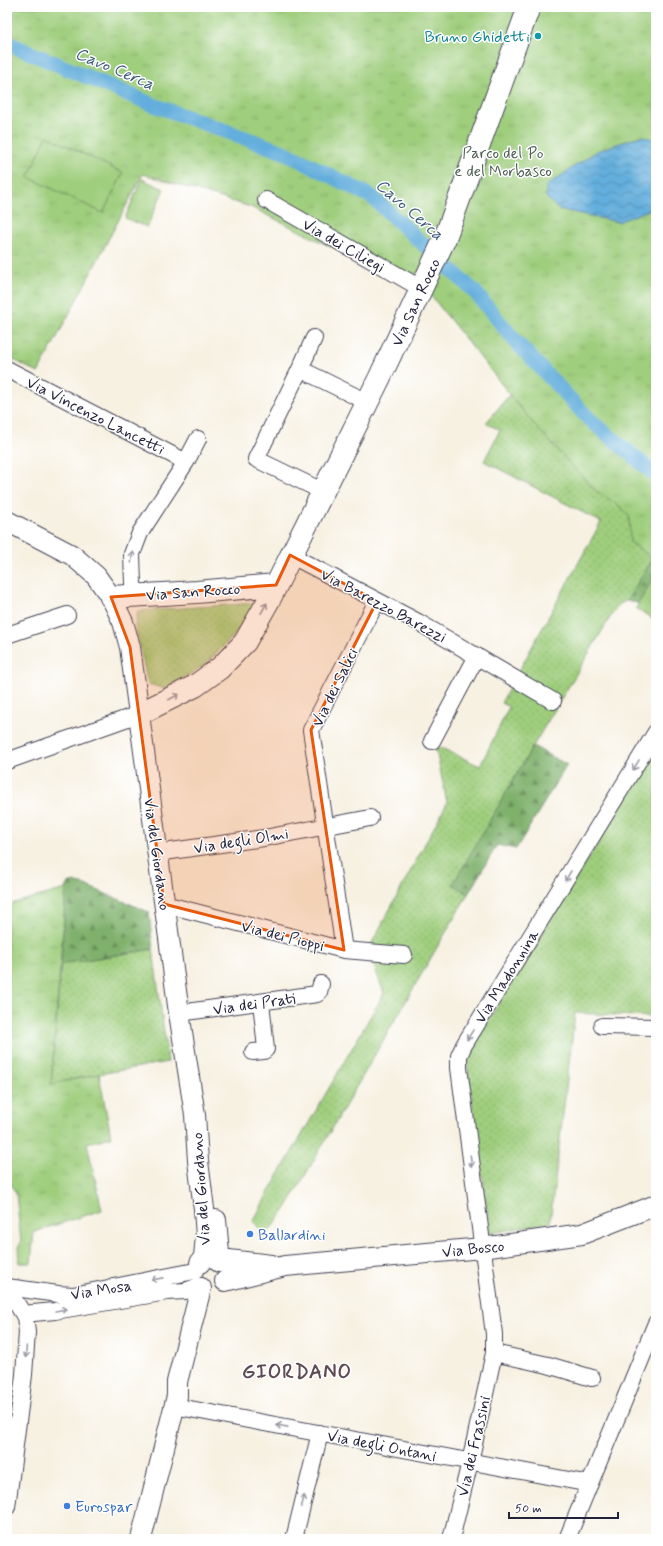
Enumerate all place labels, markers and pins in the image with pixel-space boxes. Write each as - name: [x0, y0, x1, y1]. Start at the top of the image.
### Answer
- place label: Bruno Ghidetti: [425, 27, 530, 48]
- marker: Bruno Ghidetti: [533, 31, 543, 41]
- place label: Ballardini: [258, 1225, 326, 1246]
- marker: Ballardini: [245, 1229, 255, 1239]
- place label: Eurospar: [75, 1497, 133, 1518]
- marker: Eurospar: [62, 1501, 72, 1511]

